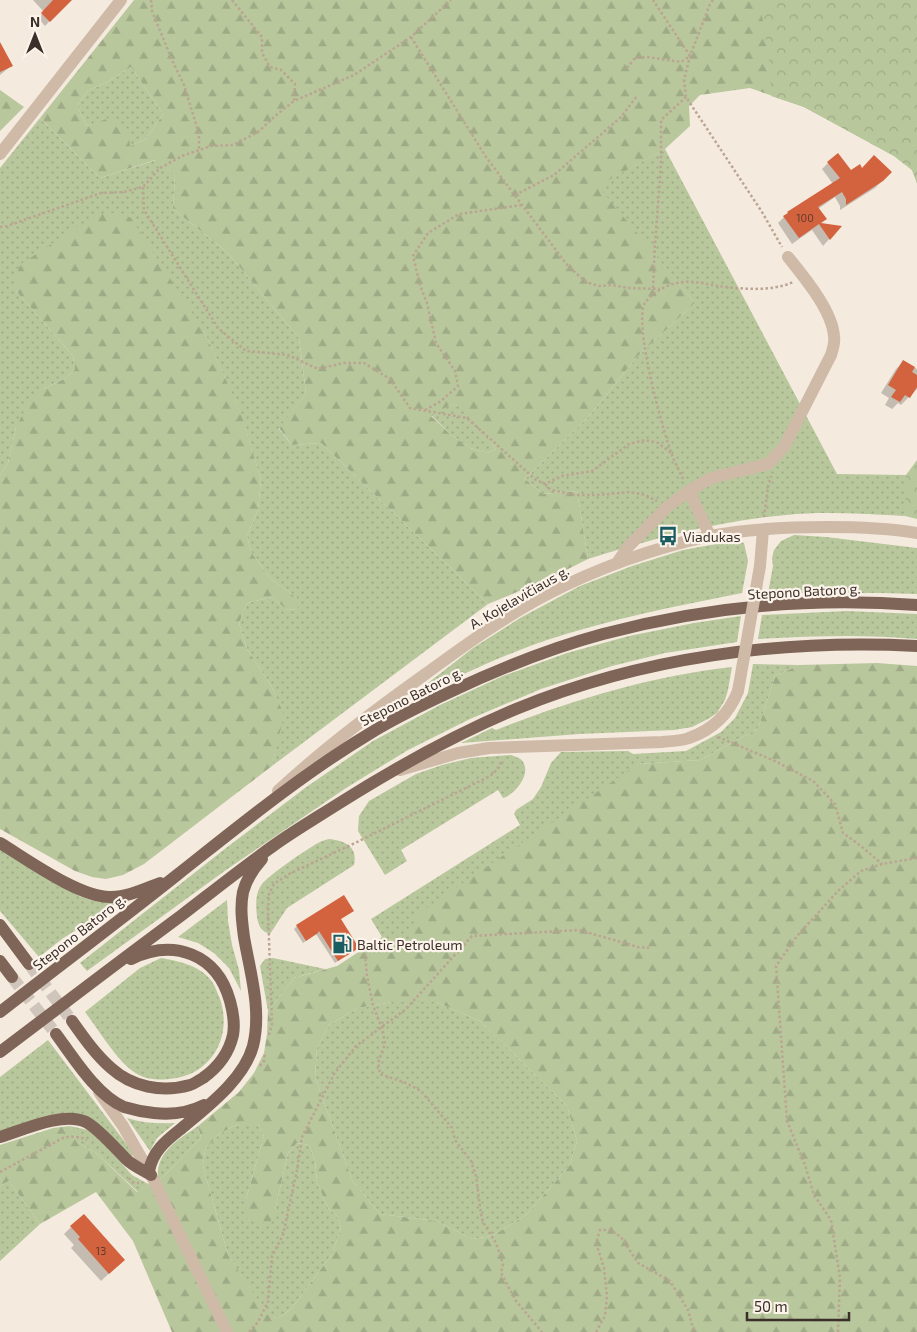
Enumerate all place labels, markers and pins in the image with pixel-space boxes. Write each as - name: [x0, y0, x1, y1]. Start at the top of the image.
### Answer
- bus stop icon: Viadukas: [657, 525, 679, 547]
- place label: Viadukas: [683, 528, 741, 545]
- fuel station icon: Baltic Petroleum: [331, 933, 353, 955]
- place label: Baltic Petroleum: [357, 936, 463, 953]

